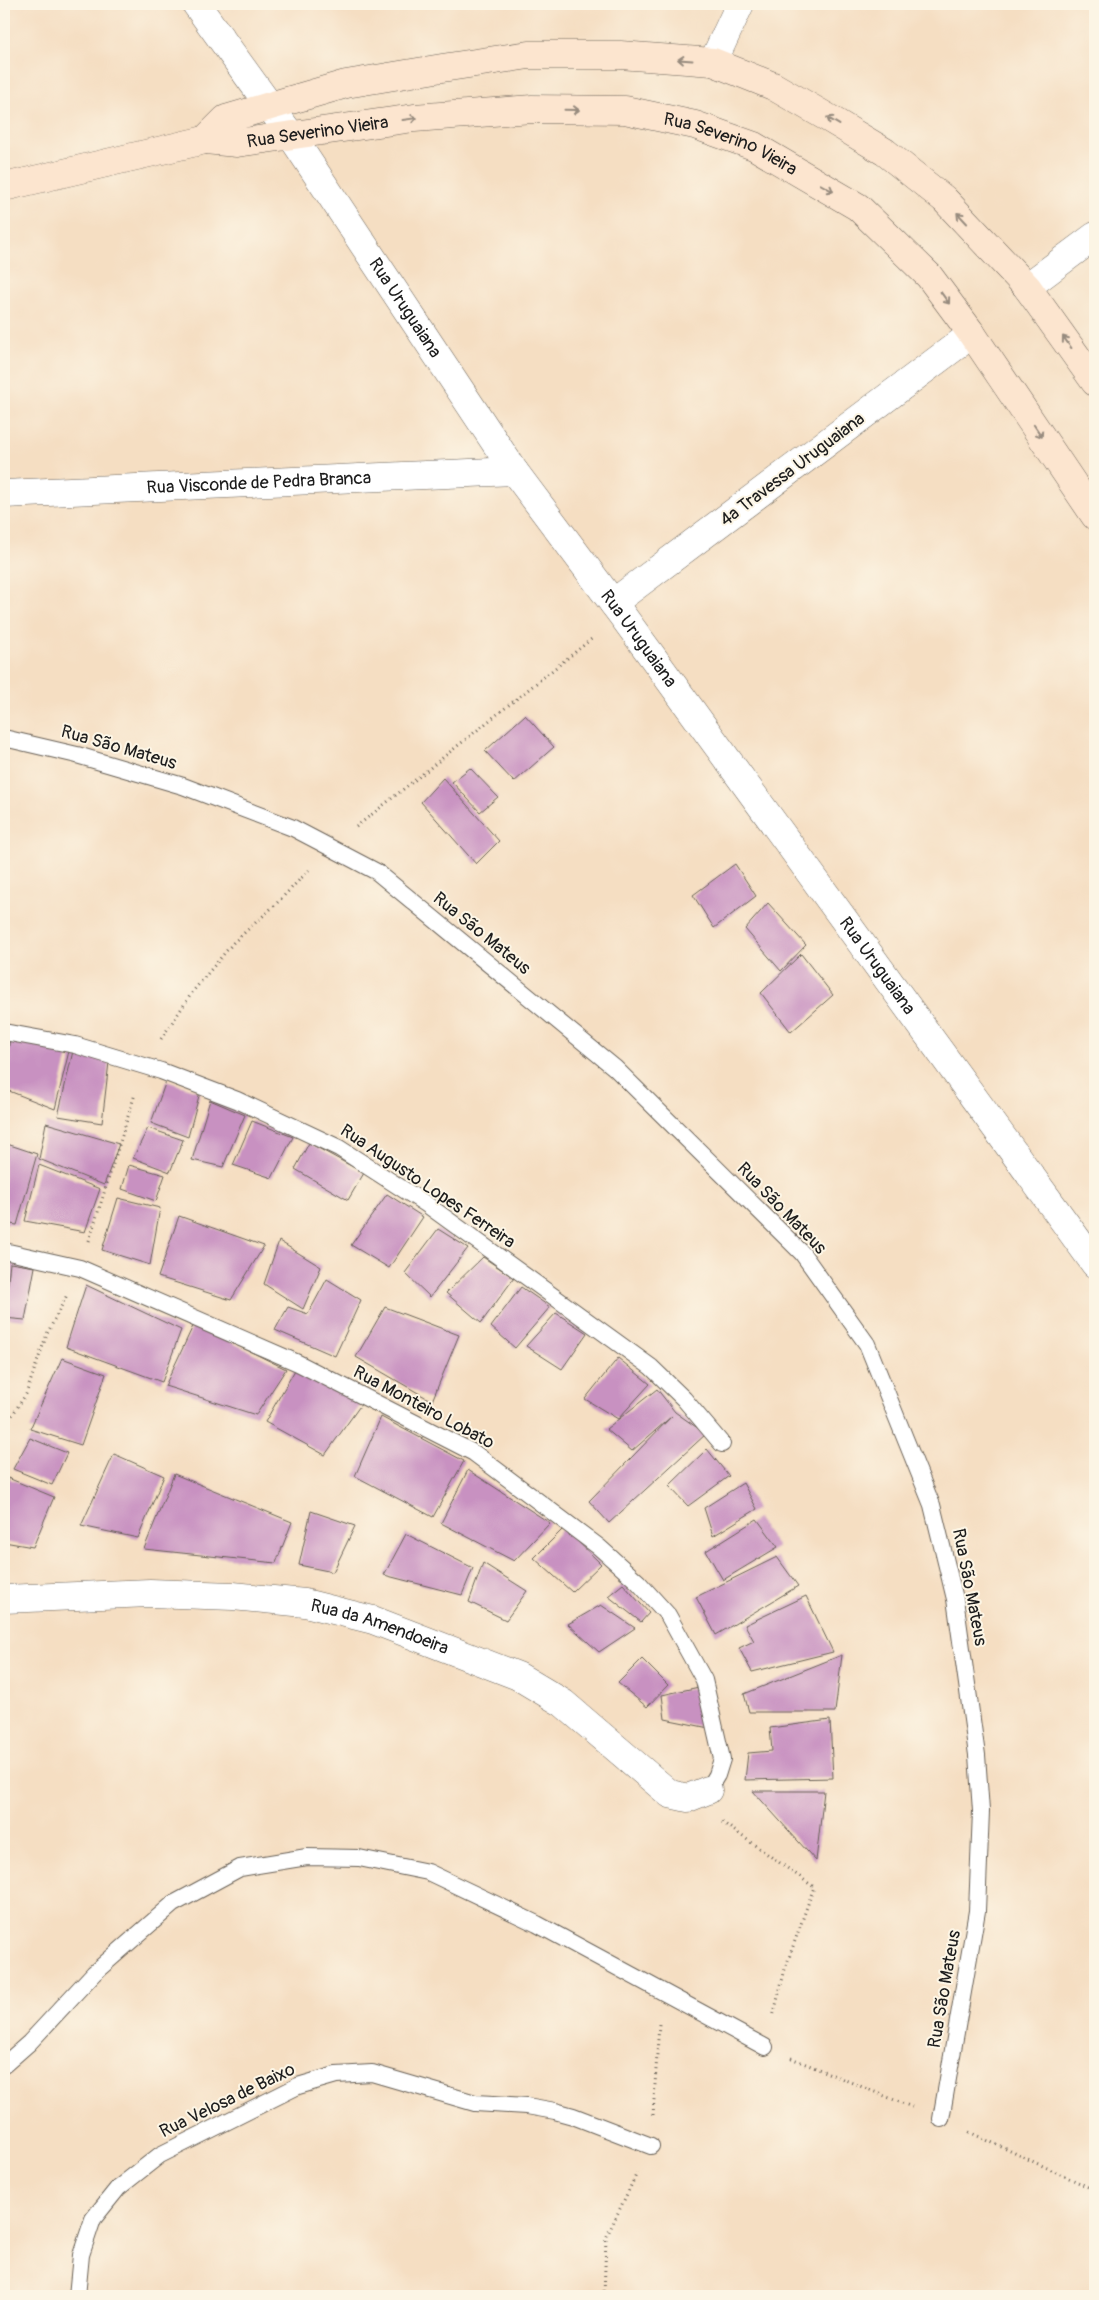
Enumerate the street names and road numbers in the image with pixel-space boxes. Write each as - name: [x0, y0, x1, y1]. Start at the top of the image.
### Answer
- street label: Rua Severino Vieira: [662, 108, 801, 181]
- street label: Rua Severino Vieira: [245, 111, 390, 153]
- street label: Rua Uruguaiana: [364, 254, 447, 362]
- street label: 4ª Travessa Uruguaiana: [715, 407, 869, 531]
- street label: Rua Visconde de Pedra Branca: [146, 466, 372, 500]
- street label: Rua Uruguaiana: [595, 585, 682, 692]
- street label: Rua São Mateus: [58, 720, 179, 775]
- street label: Rua São Mateus: [428, 887, 535, 980]
- street label: Rua Uruguaiana: [834, 913, 920, 1019]
- street label: Rua Augusto Lopes Ferreira: [336, 1119, 520, 1254]
- street label: Rua São Mateus: [732, 1158, 831, 1259]
- street label: Rua Monteiro Lobato: [349, 1361, 499, 1455]
- street label: Rua São Mateus: [947, 1526, 992, 1648]
- street label: Rua da Amendoeira: [308, 1594, 452, 1660]
- street label: Rua São Mateus: [923, 1928, 966, 2050]
- street label: Rua Velosa de Baixo: [156, 2058, 299, 2143]

